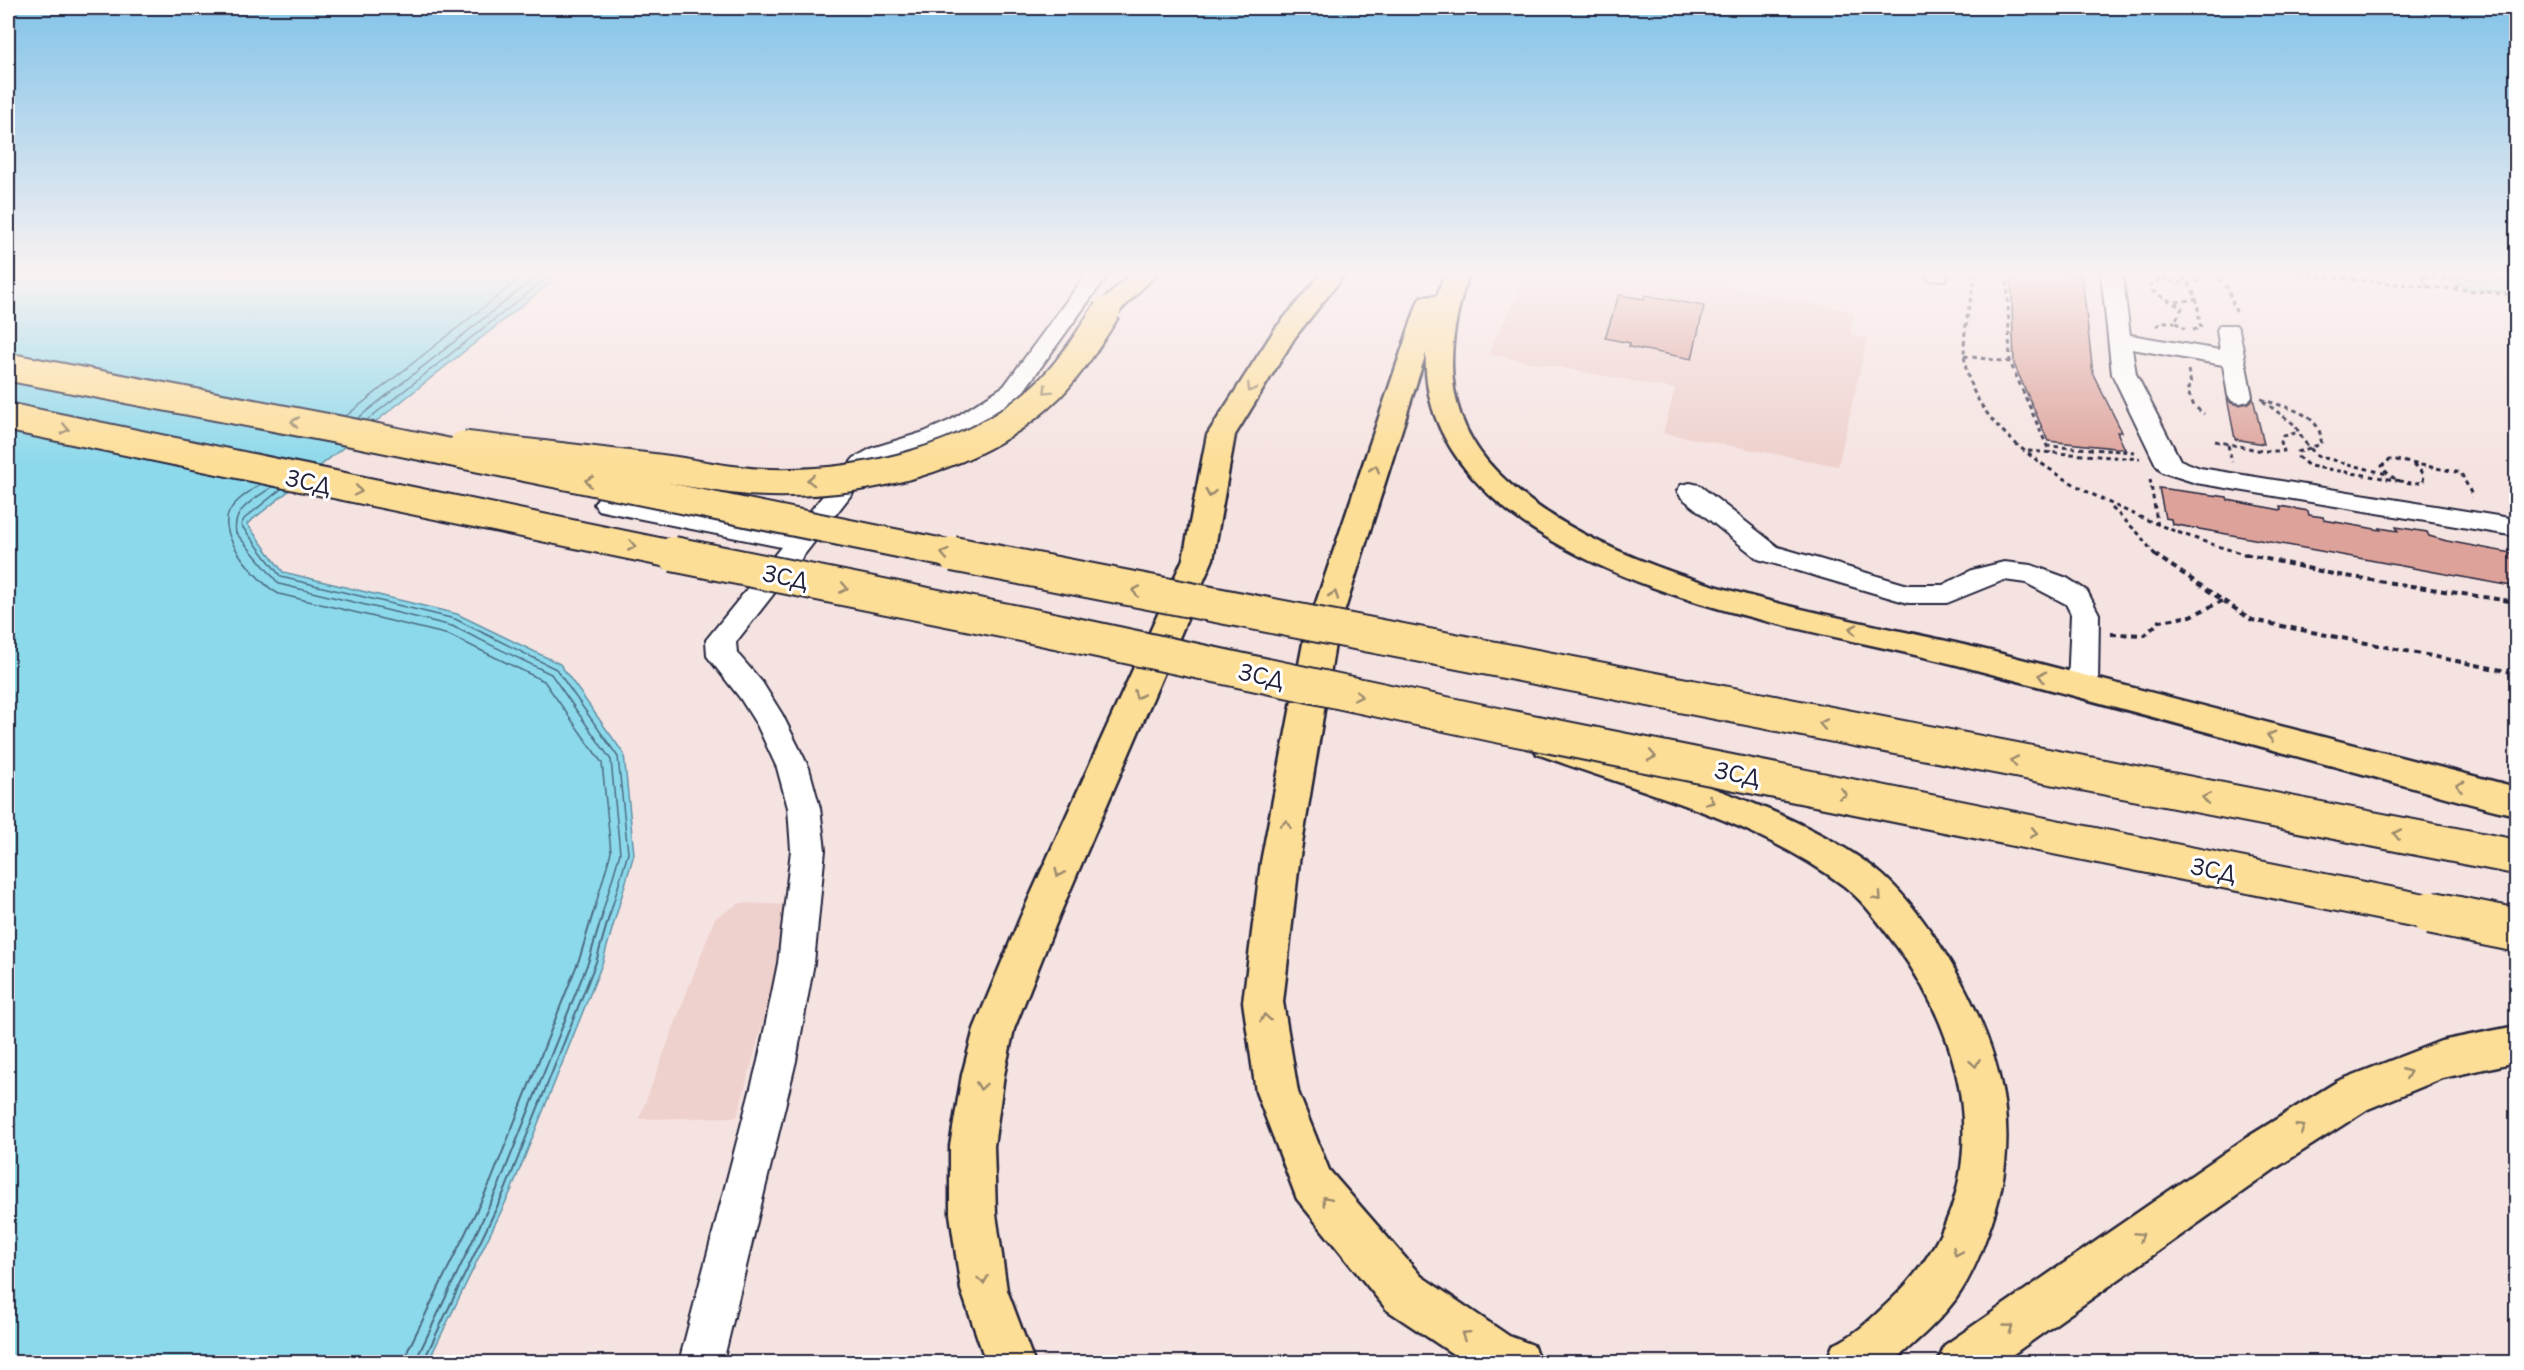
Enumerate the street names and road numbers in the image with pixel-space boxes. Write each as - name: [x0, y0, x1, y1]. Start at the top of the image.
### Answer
- street label: ЗСД: [283, 461, 335, 501]
- street label: ЗСД: [761, 556, 811, 596]
- street label: ЗСД: [1236, 655, 1288, 695]
- street label: ЗСД: [1713, 753, 1763, 793]
- street label: ЗСД: [2189, 849, 2239, 889]

